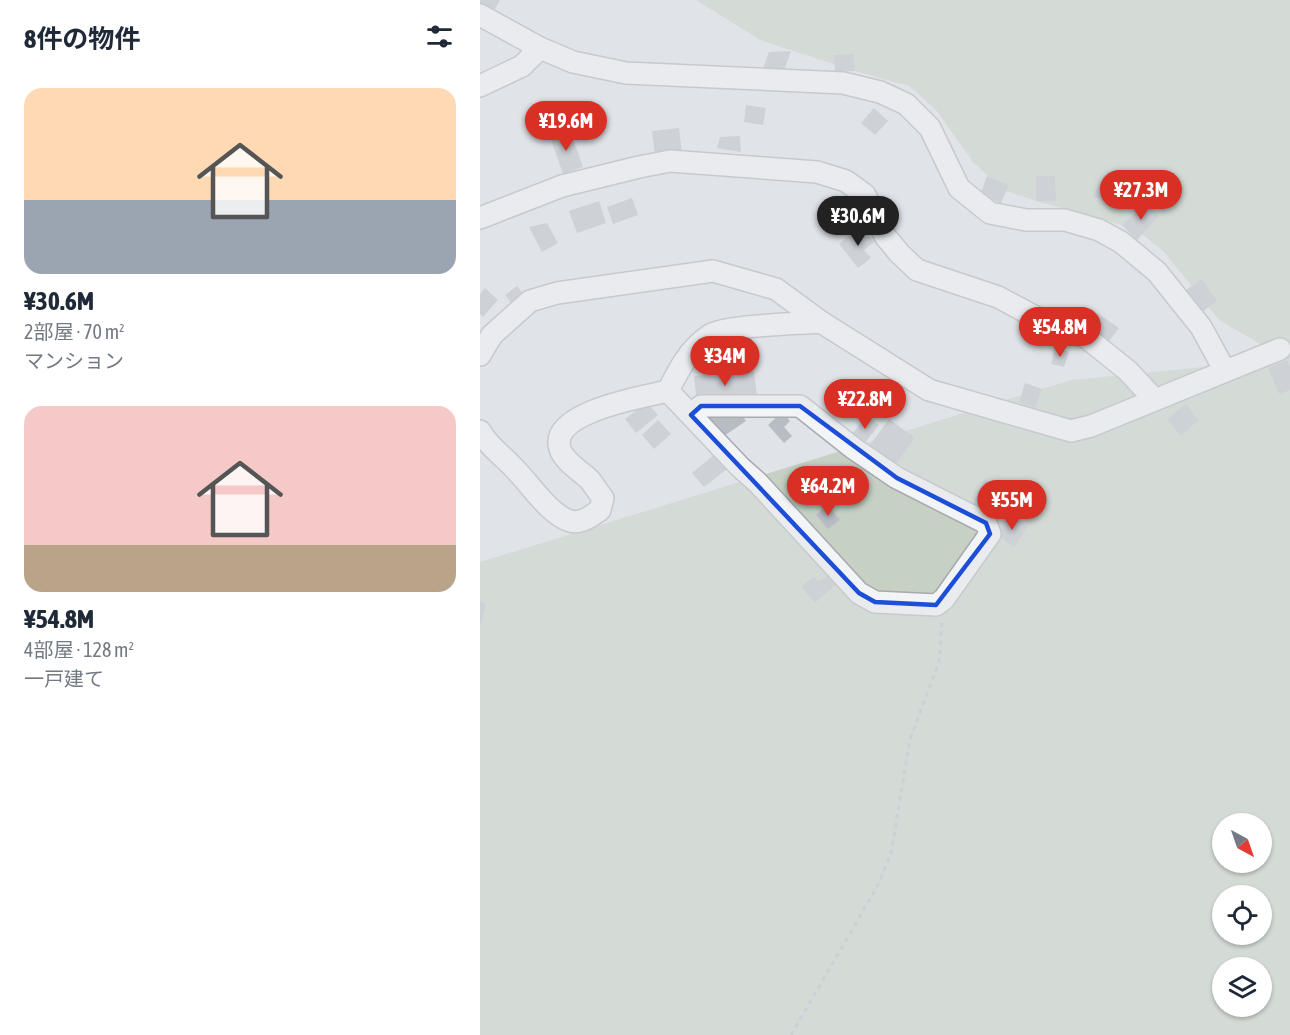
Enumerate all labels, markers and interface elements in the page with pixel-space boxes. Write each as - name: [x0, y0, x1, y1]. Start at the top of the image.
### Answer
- icon: filters: [423, 20, 456, 53]
- text: 8件の物件: [24, 24, 140, 54]
- pin: ¥19.6M: [517, 101, 615, 152]
- text: ¥19.6M: [539, 109, 593, 132]
- icon: home: [186, 127, 294, 235]
- pin: ¥27.3M: [1092, 170, 1190, 221]
- text: ¥27.3M: [1114, 178, 1168, 201]
- pin: ¥30.6M: [809, 196, 907, 247]
- text: ¥30.6M: [831, 204, 885, 227]
- text: ¥30.6M: [24, 286, 94, 316]
- pin: ¥54.8M: [1011, 307, 1109, 358]
- text: ¥54.8M: [1033, 315, 1087, 338]
- text: 2部屋 · 70 m²: [24, 320, 125, 343]
- pin: ¥34M: [689, 336, 761, 387]
- text: ¥34M: [704, 344, 746, 367]
- text: マンション: [24, 349, 124, 372]
- pin: ¥22.8M: [816, 379, 914, 430]
- text: ¥22.8M: [838, 387, 892, 410]
- icon: home: [186, 445, 294, 553]
- pin: ¥64.2M: [779, 466, 877, 517]
- text: ¥64.2M: [801, 474, 855, 497]
- pin: ¥55M: [976, 480, 1048, 531]
- text: ¥55M: [991, 488, 1033, 511]
- text: ¥54.8M: [24, 604, 94, 634]
- text: 4部屋 · 128 m²: [24, 638, 134, 661]
- text: 一戸建て: [24, 667, 104, 690]
- north arrow: [1212, 813, 1272, 873]
- map controls: [1212, 813, 1272, 1017]
- button: locate: [1212, 885, 1272, 945]
- button: layers: [1212, 957, 1272, 1017]

